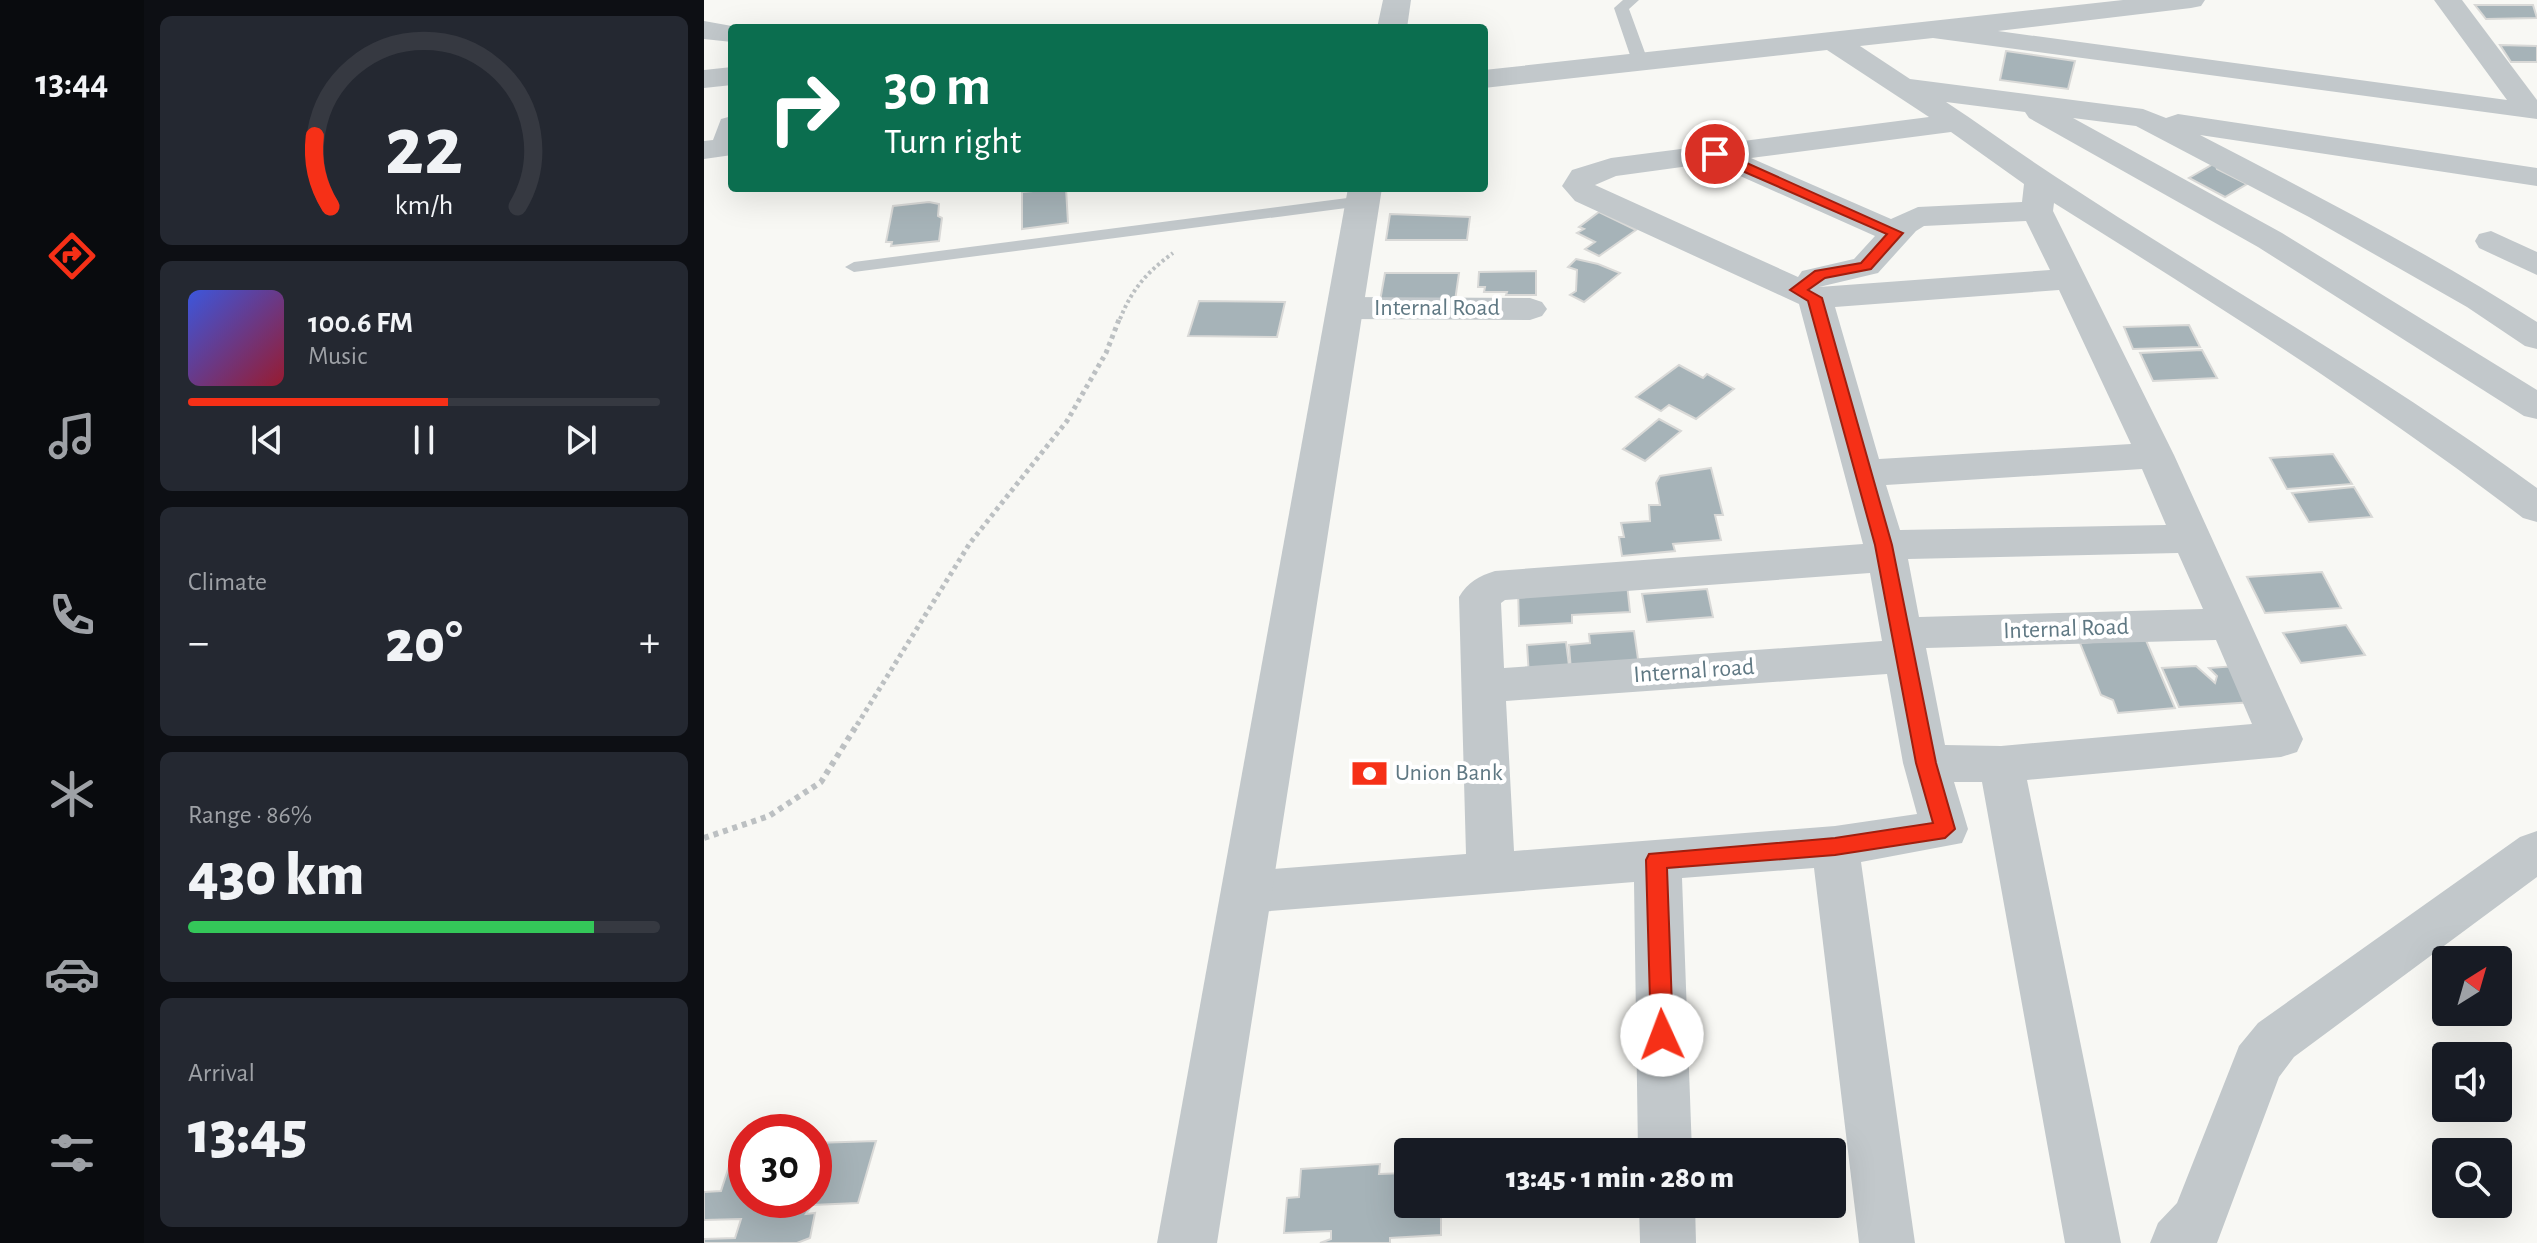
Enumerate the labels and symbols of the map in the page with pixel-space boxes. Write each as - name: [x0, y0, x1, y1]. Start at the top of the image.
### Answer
- pin: [1681, 120, 1749, 188]
- street label: Internal Road: [1374, 296, 1500, 320]
- street label: Internal Road: [2003, 615, 2129, 643]
- street label: Internal road: [1633, 655, 1755, 687]
- bank icon: Union Bank: [1350, 754, 1388, 792]
- place label: Union Bank: [1395, 761, 1503, 785]
- north arrow: [2432, 946, 2512, 1026]
- position arrow: [1620, 993, 1704, 1077]
- speed limit sign: 30: [728, 1114, 832, 1218]

